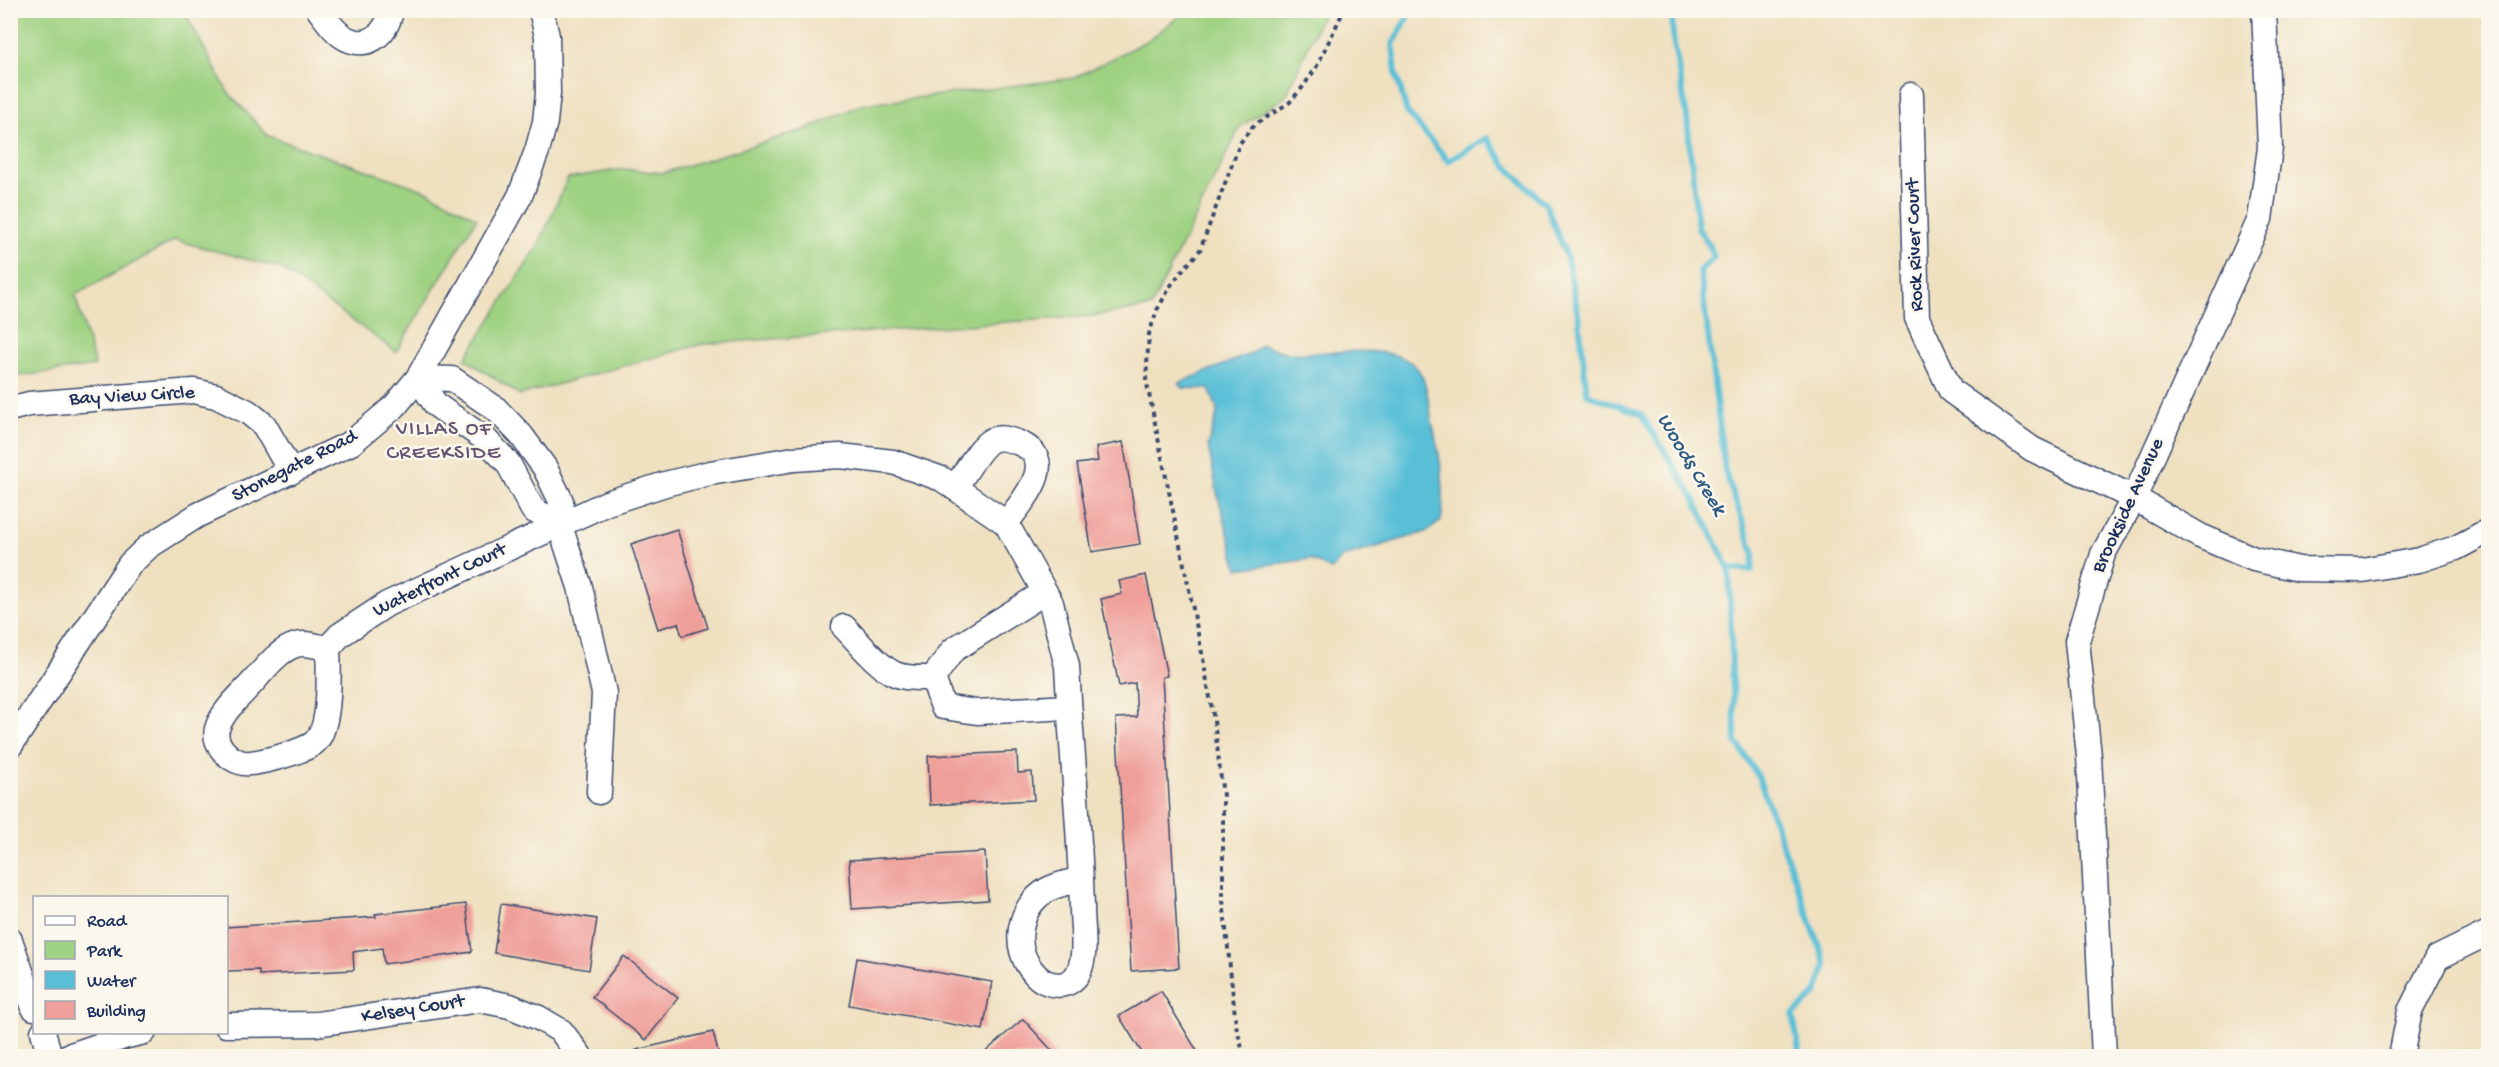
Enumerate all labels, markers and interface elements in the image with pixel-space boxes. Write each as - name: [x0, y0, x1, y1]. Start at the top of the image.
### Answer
- street label: Rock River Court: [1902, 176, 1930, 312]
- street label: Bay View Circle: [68, 382, 196, 412]
- water label: Woods Creek: [1650, 409, 1732, 523]
- district label: VILLAS OF CREEKSIDE: [386, 418, 502, 467]
- street label: Stonegate Road: [229, 425, 363, 508]
- street label: Brookside Avenue: [2087, 435, 2170, 578]
- street label: Waterfront Court: [370, 538, 512, 623]
- legend: [33, 896, 228, 1034]
- text: Road: [87, 912, 128, 933]
- text: Park: [86, 942, 123, 963]
- text: Water: [87, 972, 137, 993]
- street label: Kelsey Court: [360, 990, 468, 1029]
- text: Building: [86, 1002, 146, 1023]

